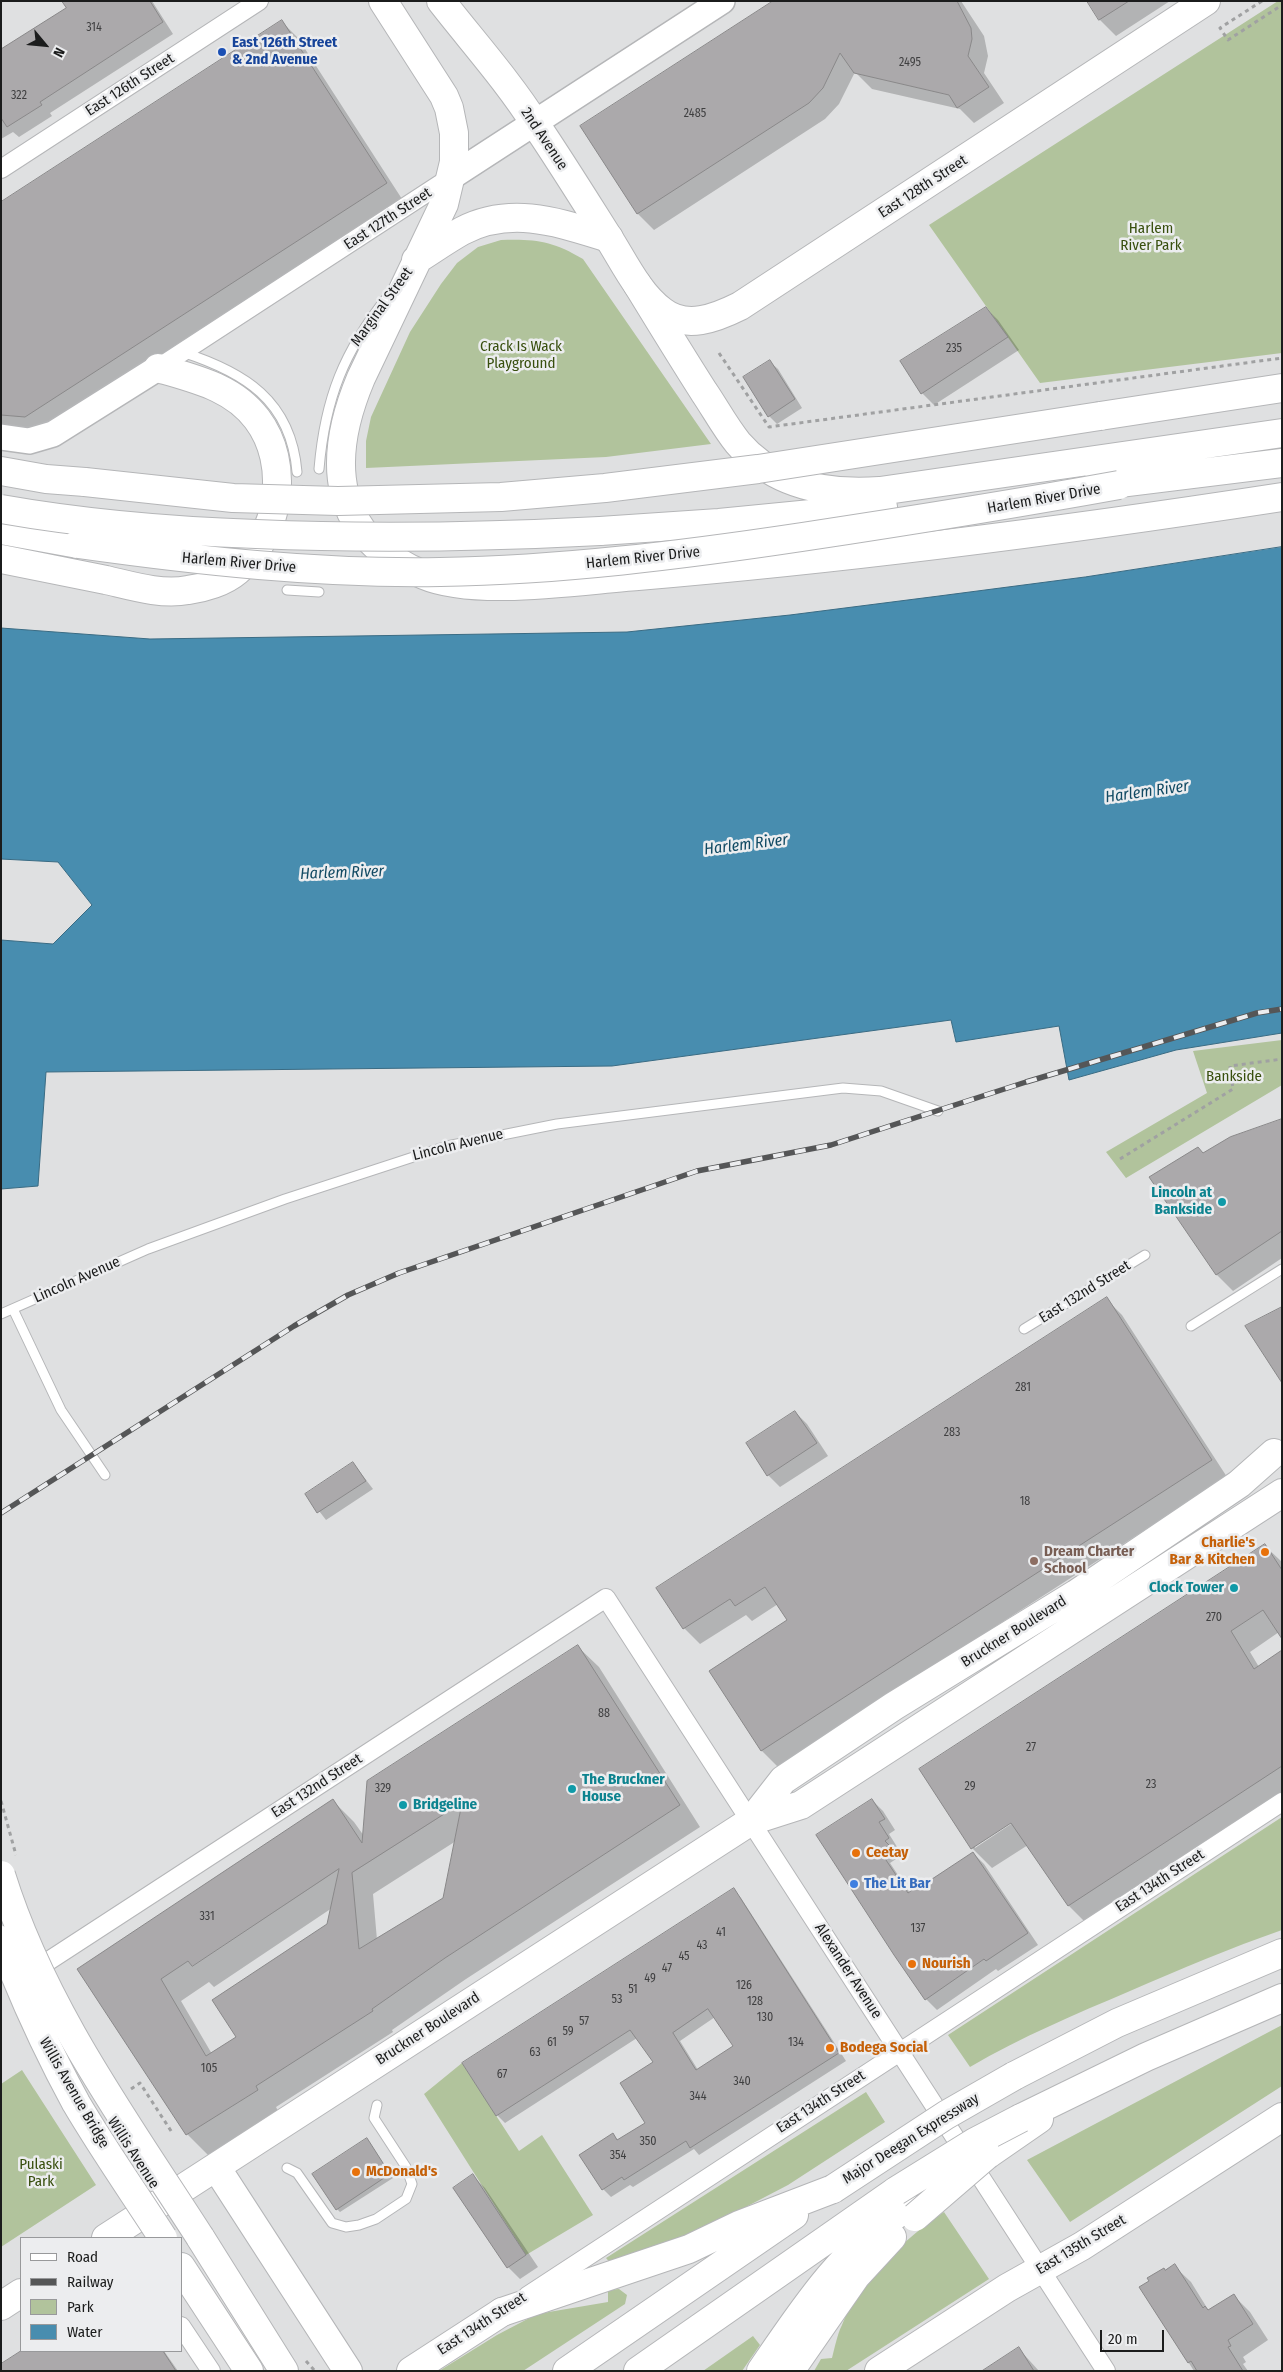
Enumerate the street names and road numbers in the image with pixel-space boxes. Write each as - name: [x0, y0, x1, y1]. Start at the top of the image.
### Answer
- street label: East 126th Street: [82, 50, 178, 120]
- street label: 2nd Avenue: [517, 104, 571, 174]
- street label: East 128th Street: [875, 152, 971, 222]
- street label: East 127th Street: [341, 184, 435, 254]
- street label: Marginal Street: [347, 264, 417, 350]
- street label: Harlem River Drive: [986, 480, 1102, 518]
- street label: Harlem River Drive: [585, 543, 701, 573]
- street label: Harlem River Drive: [181, 549, 297, 577]
- street label: Lincoln Avenue: [411, 1125, 505, 1165]
- street label: Lincoln Avenue: [31, 1253, 123, 1307]
- street label: East 132nd Street: [1036, 1257, 1134, 1327]
- street label: Bruckner Boulevard: [958, 1592, 1070, 1672]
- street label: East 132nd Street: [268, 1750, 366, 1822]
- street label: East 134th Street: [1112, 1846, 1208, 1916]
- street label: Alexander Avenue: [811, 1920, 885, 2022]
- street label: Bruckner Boulevard: [373, 1989, 483, 2069]
- street label: Willis Avenue Bridge: [35, 2034, 113, 2152]
- street label: East 134th Street: [773, 2067, 869, 2137]
- street label: Major Deegan Expressway: [840, 2090, 982, 2188]
- street label: Willis Avenue: [103, 2114, 163, 2192]
- street label: East 135th Street: [1033, 2211, 1129, 2279]
- street label: East 134th Street: [434, 2289, 530, 2359]

